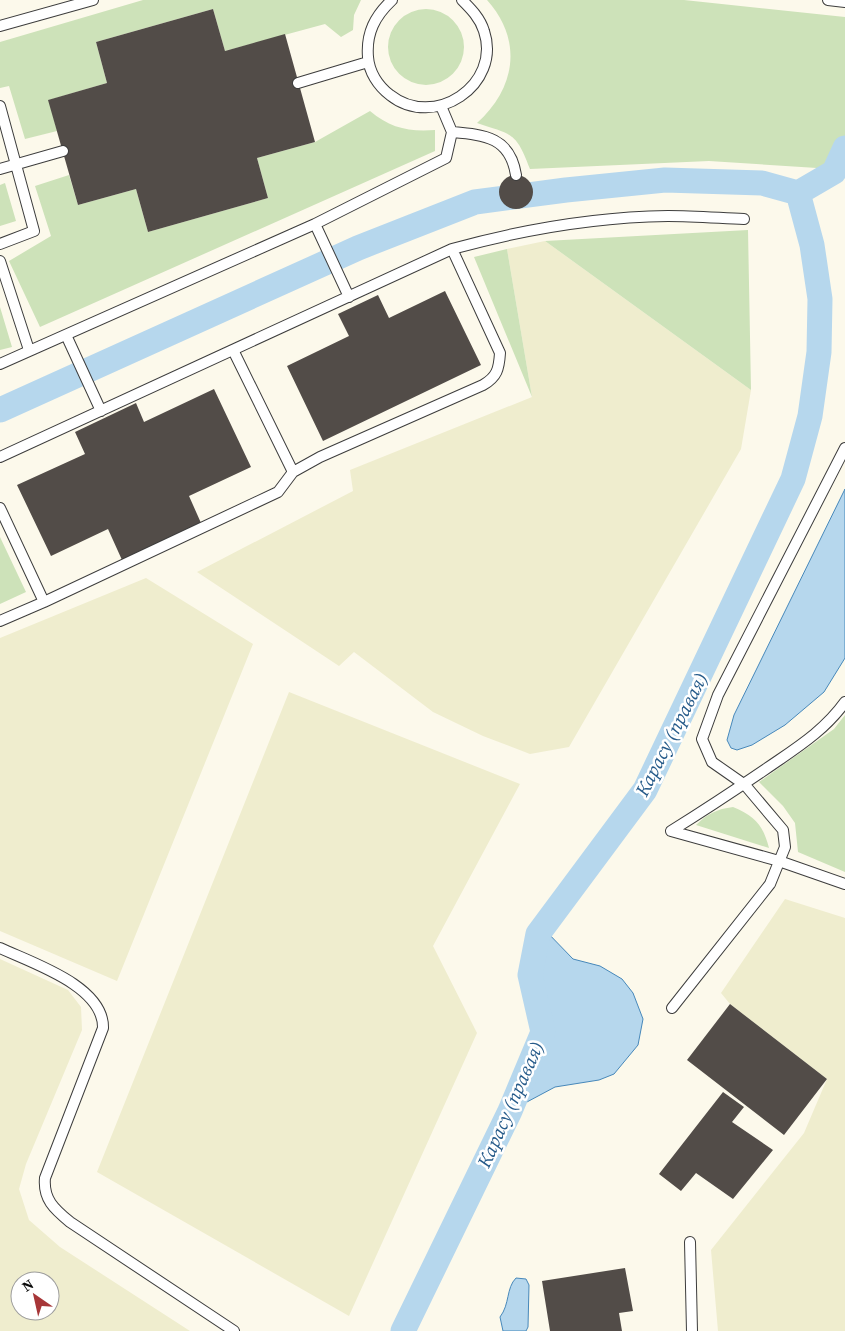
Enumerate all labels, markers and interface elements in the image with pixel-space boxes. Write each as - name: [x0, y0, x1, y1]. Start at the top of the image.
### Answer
- water label: Карасу (правая): [628, 668, 713, 801]
- water label: Карасу (правая): [470, 1037, 549, 1172]
- north arrow: [10, 1271, 60, 1321]
- text: N: [18, 1274, 38, 1296]

